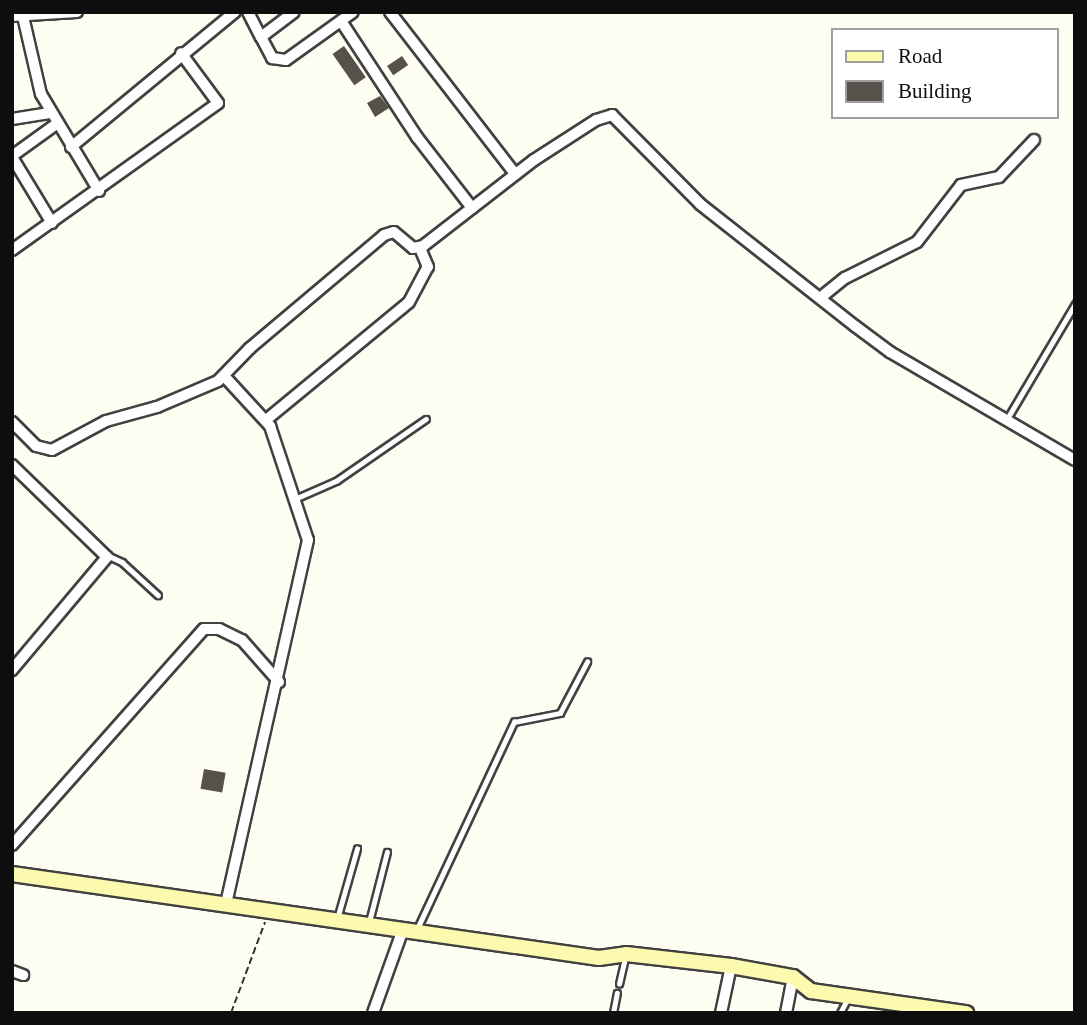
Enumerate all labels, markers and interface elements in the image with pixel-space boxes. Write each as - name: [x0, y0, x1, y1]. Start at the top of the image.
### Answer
- legend: [832, 28, 1059, 119]
- text: Road: [898, 44, 942, 68]
- text: Building: [898, 79, 972, 103]

